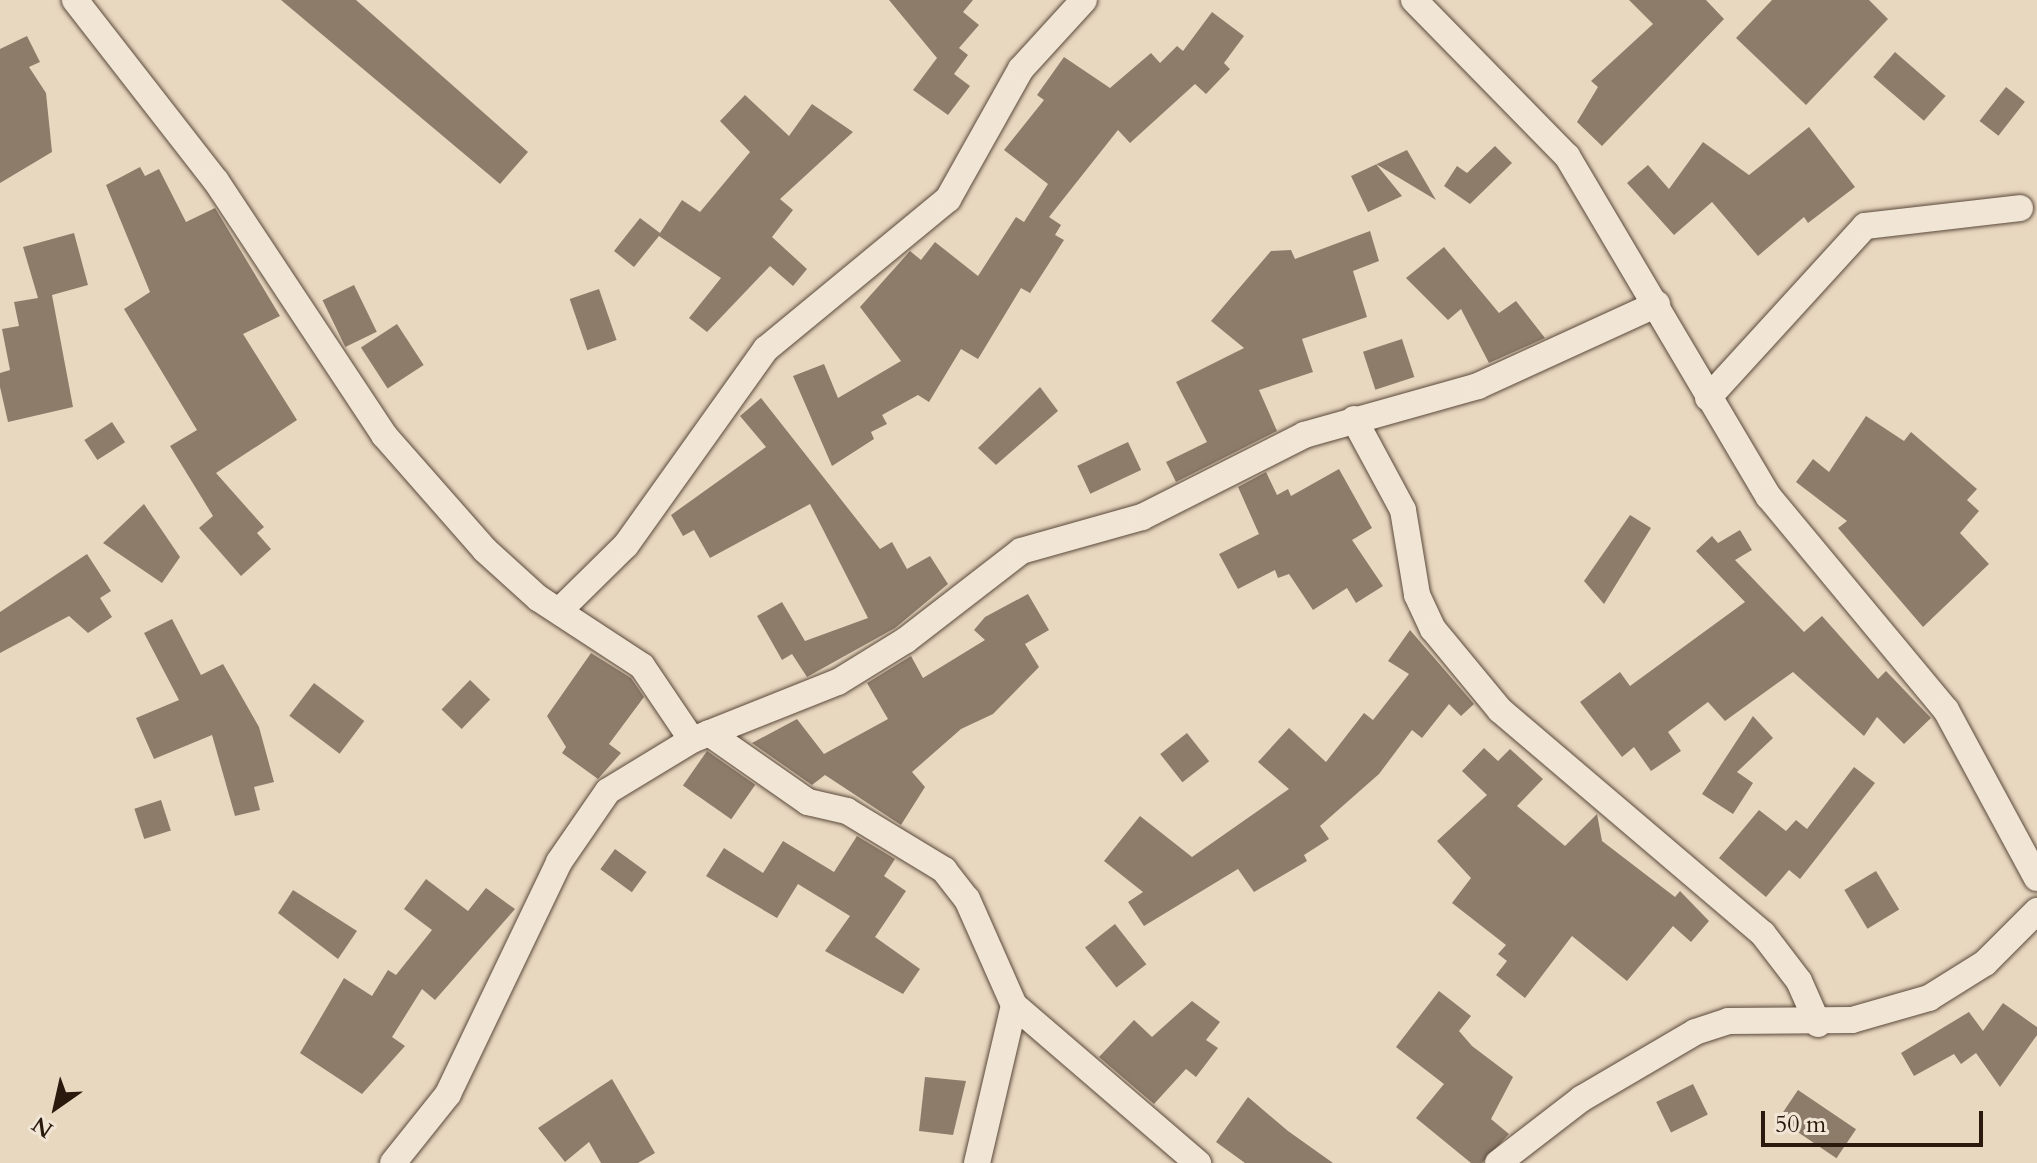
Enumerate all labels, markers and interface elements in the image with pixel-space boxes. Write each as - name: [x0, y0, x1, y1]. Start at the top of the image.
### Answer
- north arrow: [16, 1067, 96, 1147]
- scale bar: [1765, 1095, 1987, 1145]
- text: 50 m: [1775, 1108, 1826, 1141]
- text: N: [26, 1109, 59, 1145]

